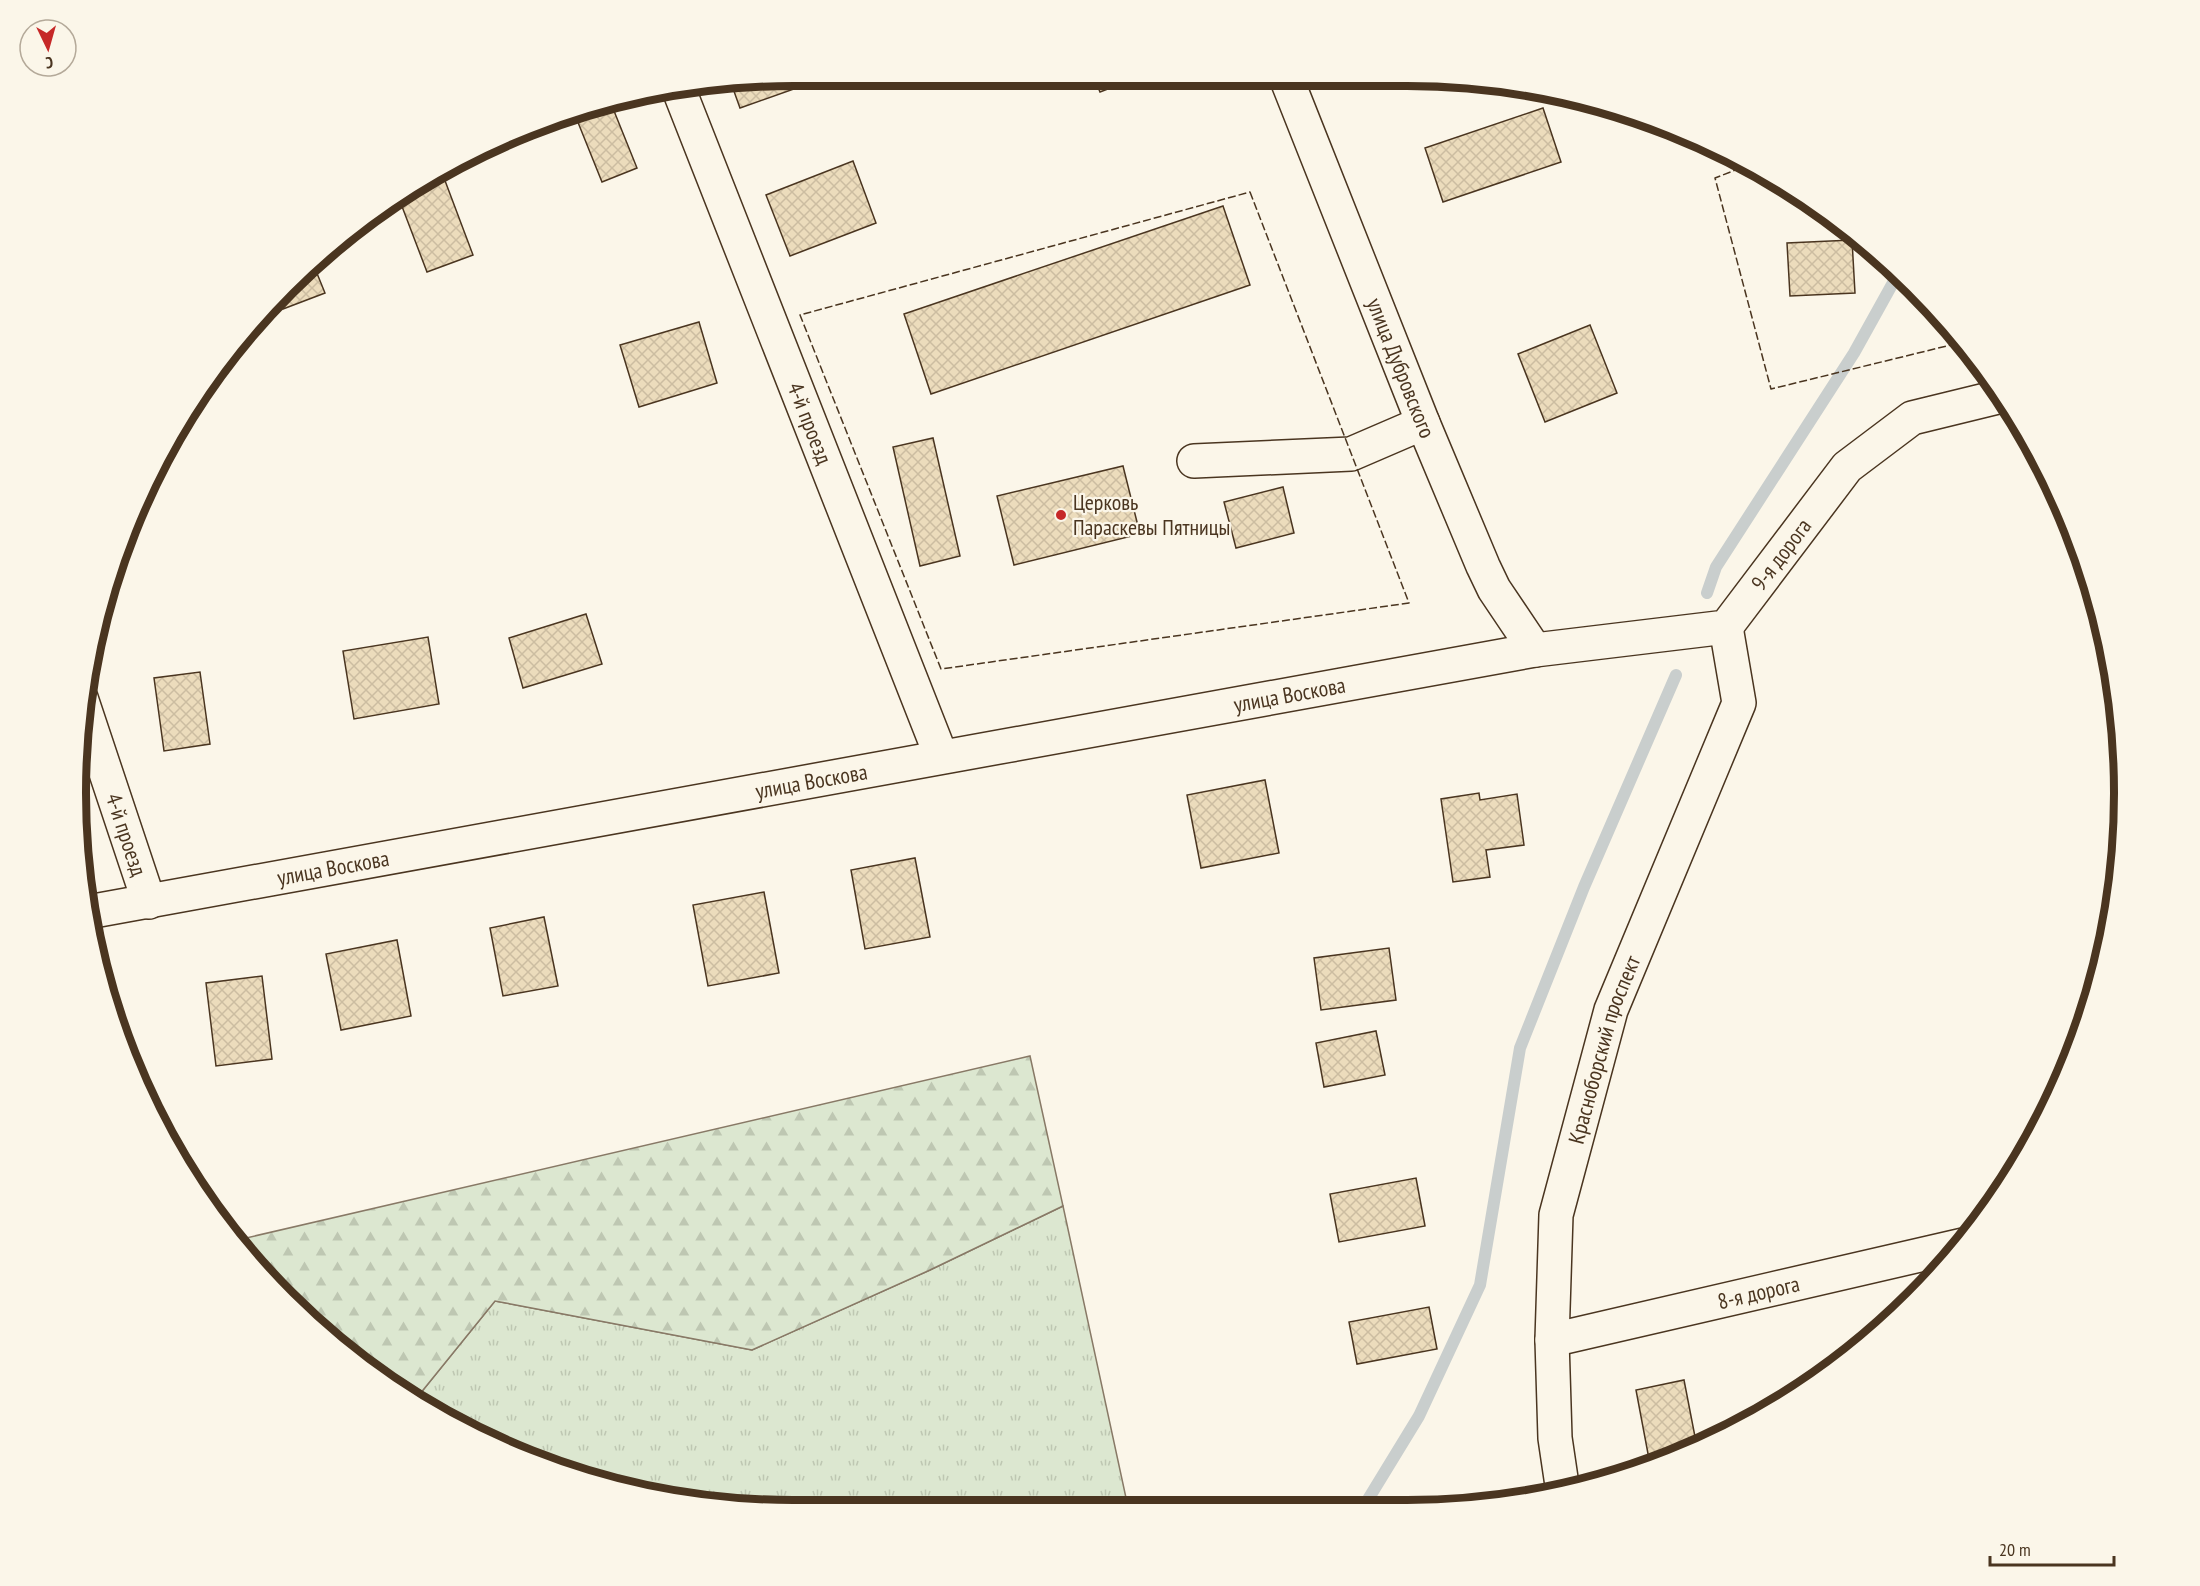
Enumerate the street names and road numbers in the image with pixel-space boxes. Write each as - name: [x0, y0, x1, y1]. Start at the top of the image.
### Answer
- street label: улица Дубровского: [1361, 294, 1442, 442]
- street label: 4-й проезд: [781, 378, 839, 468]
- street label: 9-я дорога: [1745, 513, 1817, 596]
- street label: улица Воскова: [1231, 671, 1348, 718]
- street label: улица Воскова: [753, 757, 869, 805]
- street label: 4-й проезд: [100, 790, 153, 880]
- street label: улица Воскова: [275, 844, 391, 891]
- street label: Красноборский проспект: [1562, 950, 1647, 1147]
- street label: 8-я дорога: [1715, 1269, 1802, 1315]

